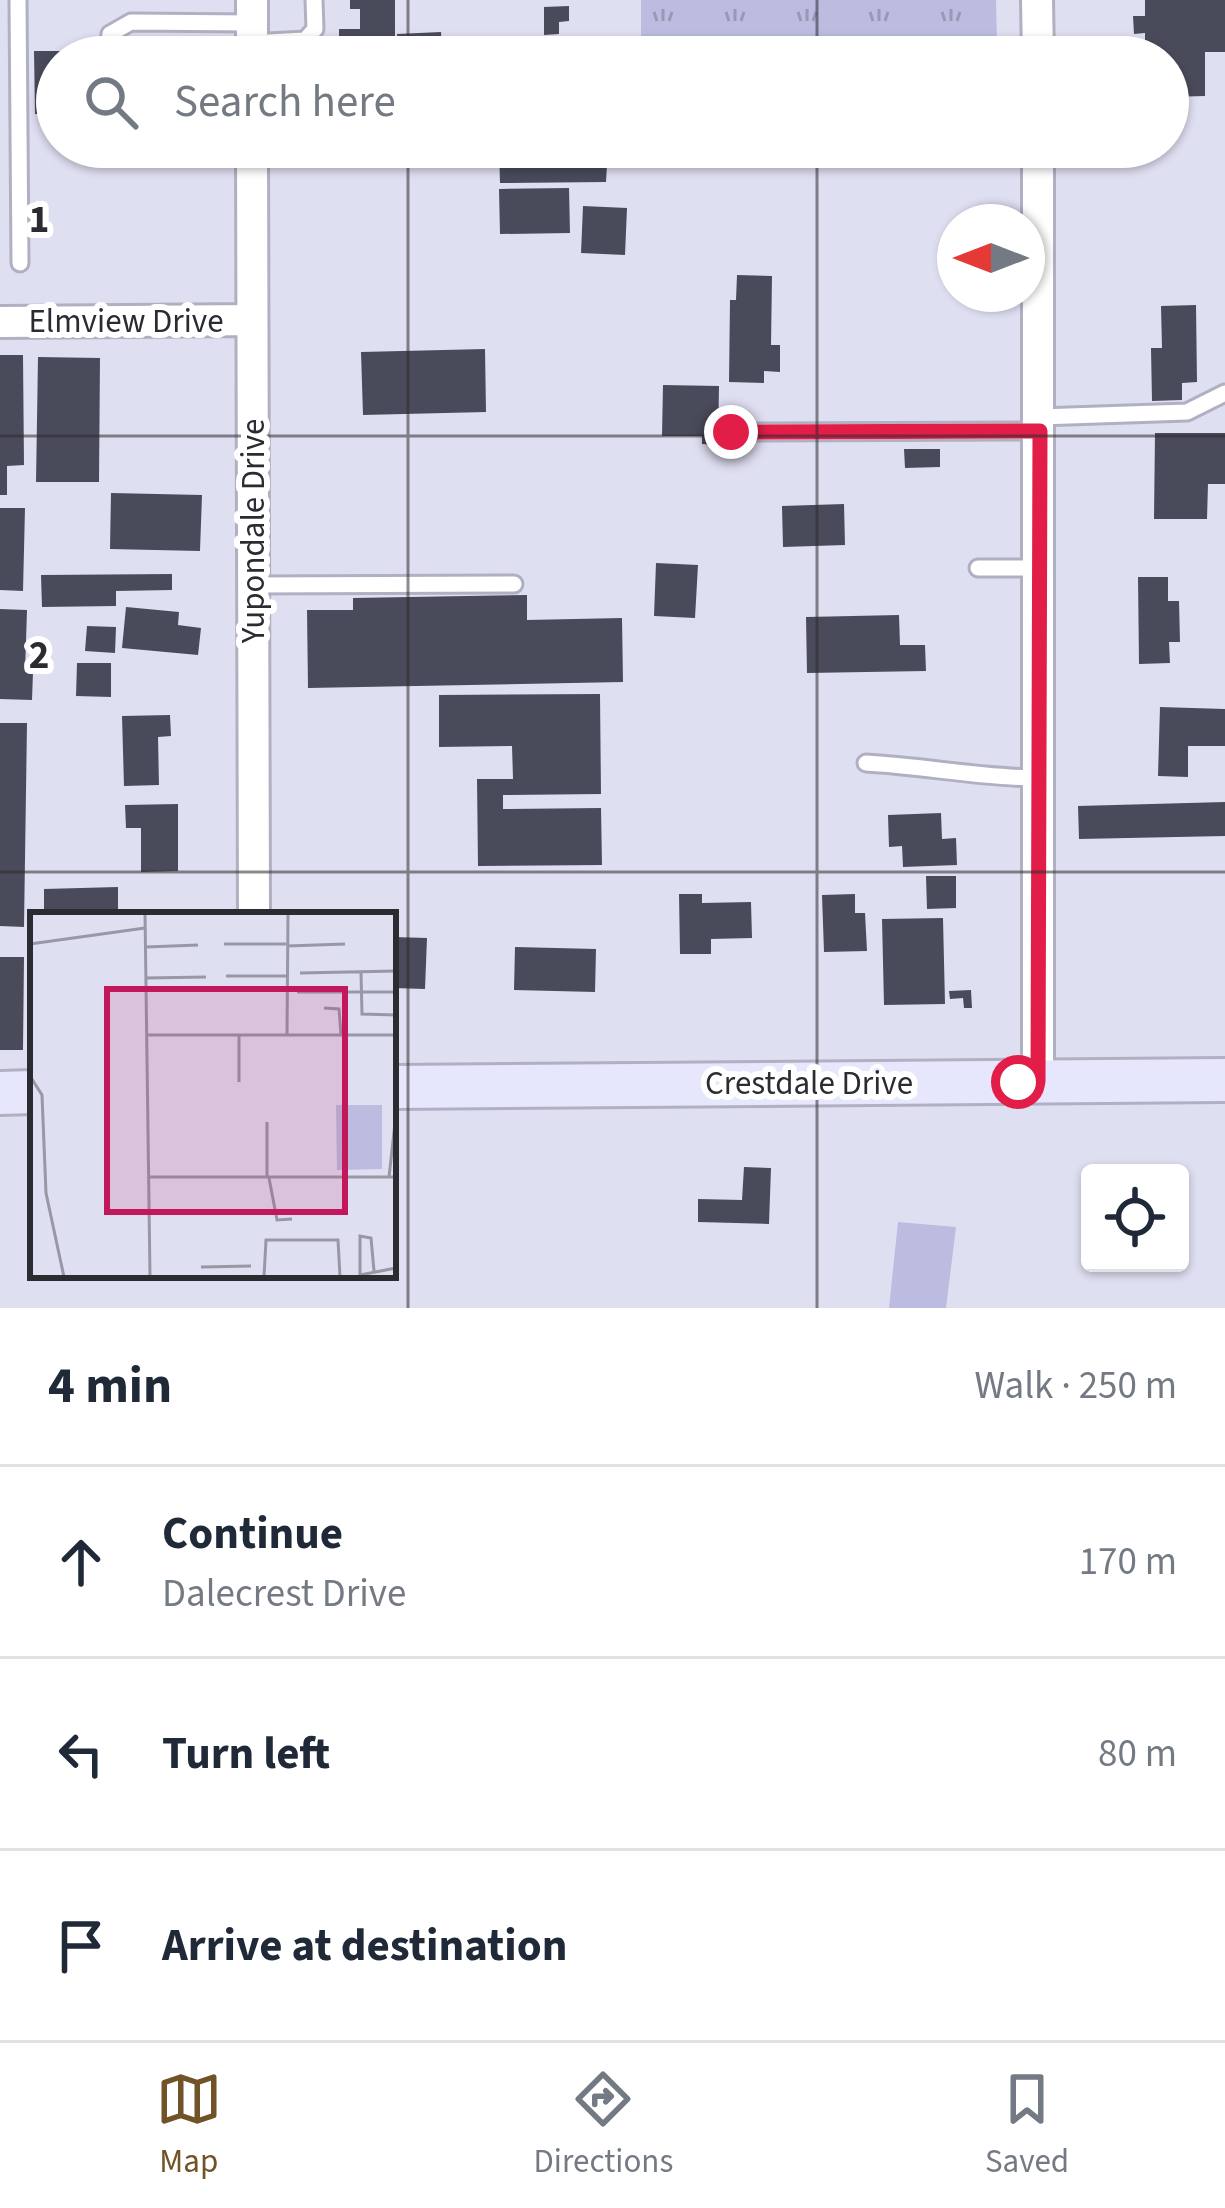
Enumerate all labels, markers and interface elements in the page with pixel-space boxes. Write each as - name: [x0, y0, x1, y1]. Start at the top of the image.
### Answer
- search box: [36, 36, 1189, 168]
- icon: search: [78, 69, 144, 135]
- text: Search here: [174, 70, 396, 134]
- text: 1: [29, 192, 49, 248]
- north arrow: [937, 204, 1045, 312]
- street label: Elmview Drive: [28, 298, 224, 345]
- route end: [704, 405, 758, 459]
- street label: Yupondale Drive: [230, 419, 277, 644]
- text: 2: [29, 628, 49, 684]
- inset map: [30, 912, 396, 1278]
- route start: [991, 1055, 1045, 1109]
- street label: Crestdale Drive: [705, 1060, 913, 1107]
- map controls: [1081, 1164, 1189, 1272]
- button: locate: [1081, 1164, 1189, 1272]
- text: 4 min: [48, 1350, 172, 1422]
- text: Walk · 250 m: [974, 1358, 1177, 1414]
- text: Continue: [162, 1502, 343, 1566]
- icon: ahead: [48, 1529, 114, 1595]
- text: 170 m: [1079, 1534, 1177, 1590]
- text: Dalecrest Drive: [162, 1566, 406, 1622]
- icon: left: [48, 1721, 114, 1787]
- text: Turn left: [162, 1722, 330, 1786]
- text: 80 m: [1098, 1726, 1177, 1782]
- icon: arrive: [48, 1913, 114, 1979]
- text: Arrive at destination: [162, 1914, 567, 1978]
- tab: Map: [156, 2066, 222, 2185]
- tab: Directions: [534, 2066, 673, 2185]
- tab: Saved: [985, 2066, 1069, 2185]

